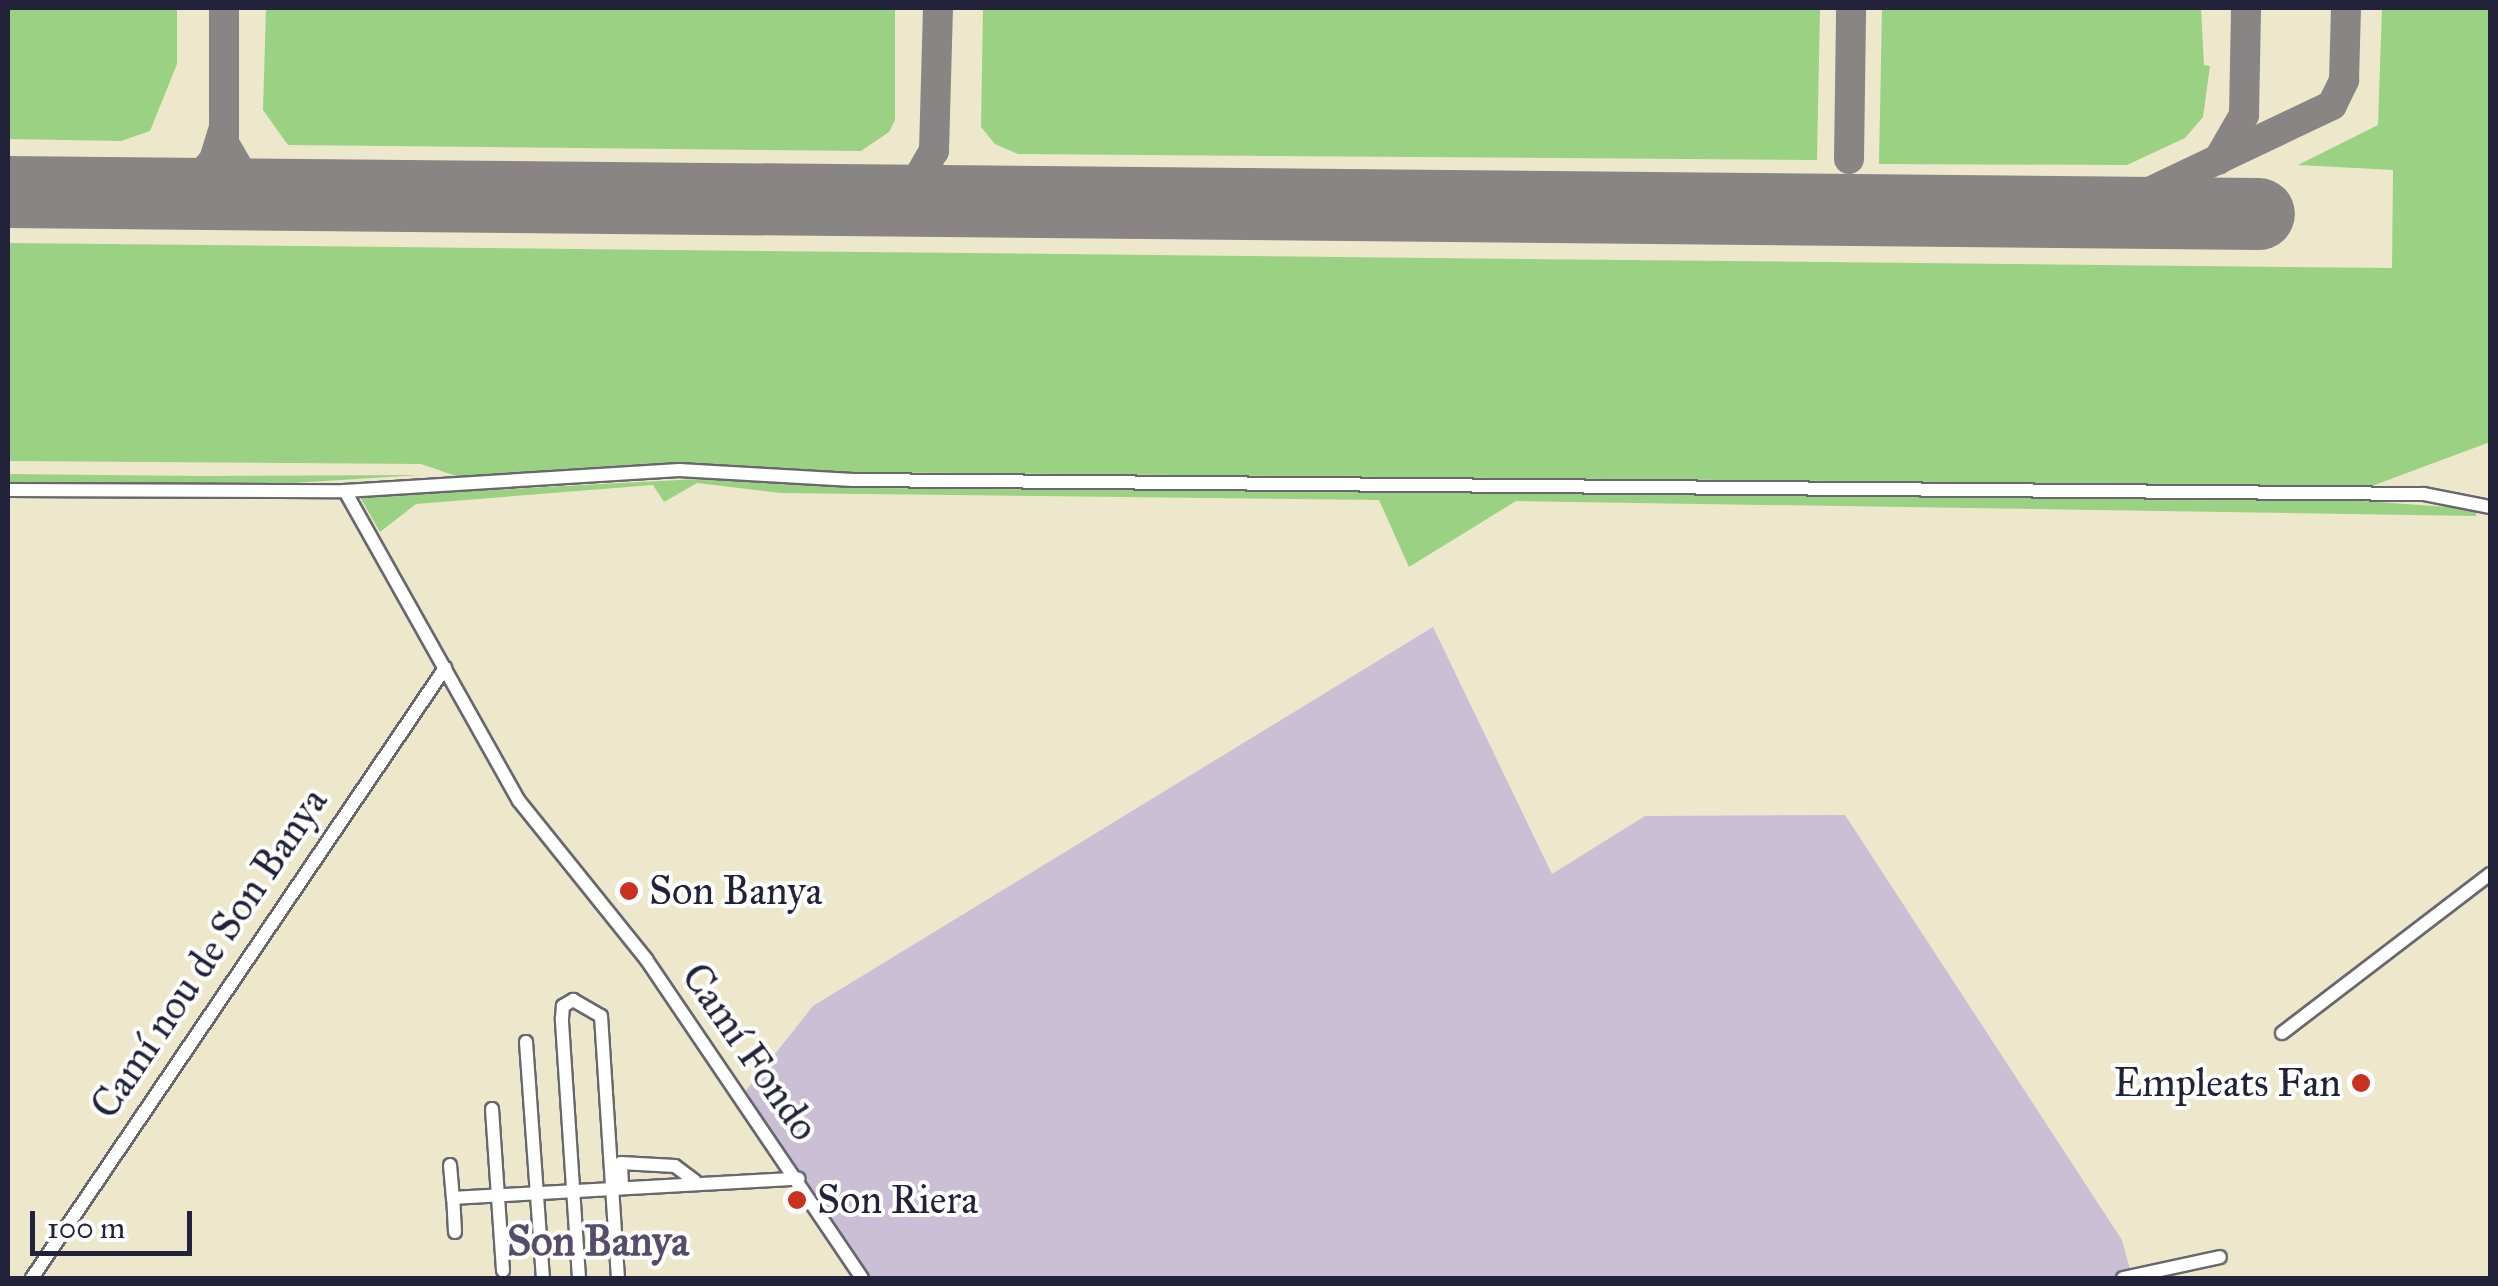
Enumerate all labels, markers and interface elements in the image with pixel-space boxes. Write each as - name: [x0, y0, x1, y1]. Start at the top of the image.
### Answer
- street label: Camí nou de Son Banya: [81, 779, 337, 1127]
- place label: Son Banya: [649, 867, 822, 915]
- marker: Son Banya: [618, 880, 640, 902]
- street label: Camí Fondo: [671, 954, 829, 1150]
- place label: Empleats Fan: [2114, 1059, 2341, 1107]
- marker: Empleats Fan: [2350, 1072, 2372, 1094]
- place label: Son Riera: [817, 1176, 978, 1224]
- marker: Son Riera: [786, 1189, 808, 1211]
- scale bar: [35, 1191, 198, 1253]
- text: 100 m: [47, 1210, 125, 1246]
- district label: Son Banya: [507, 1216, 689, 1266]

